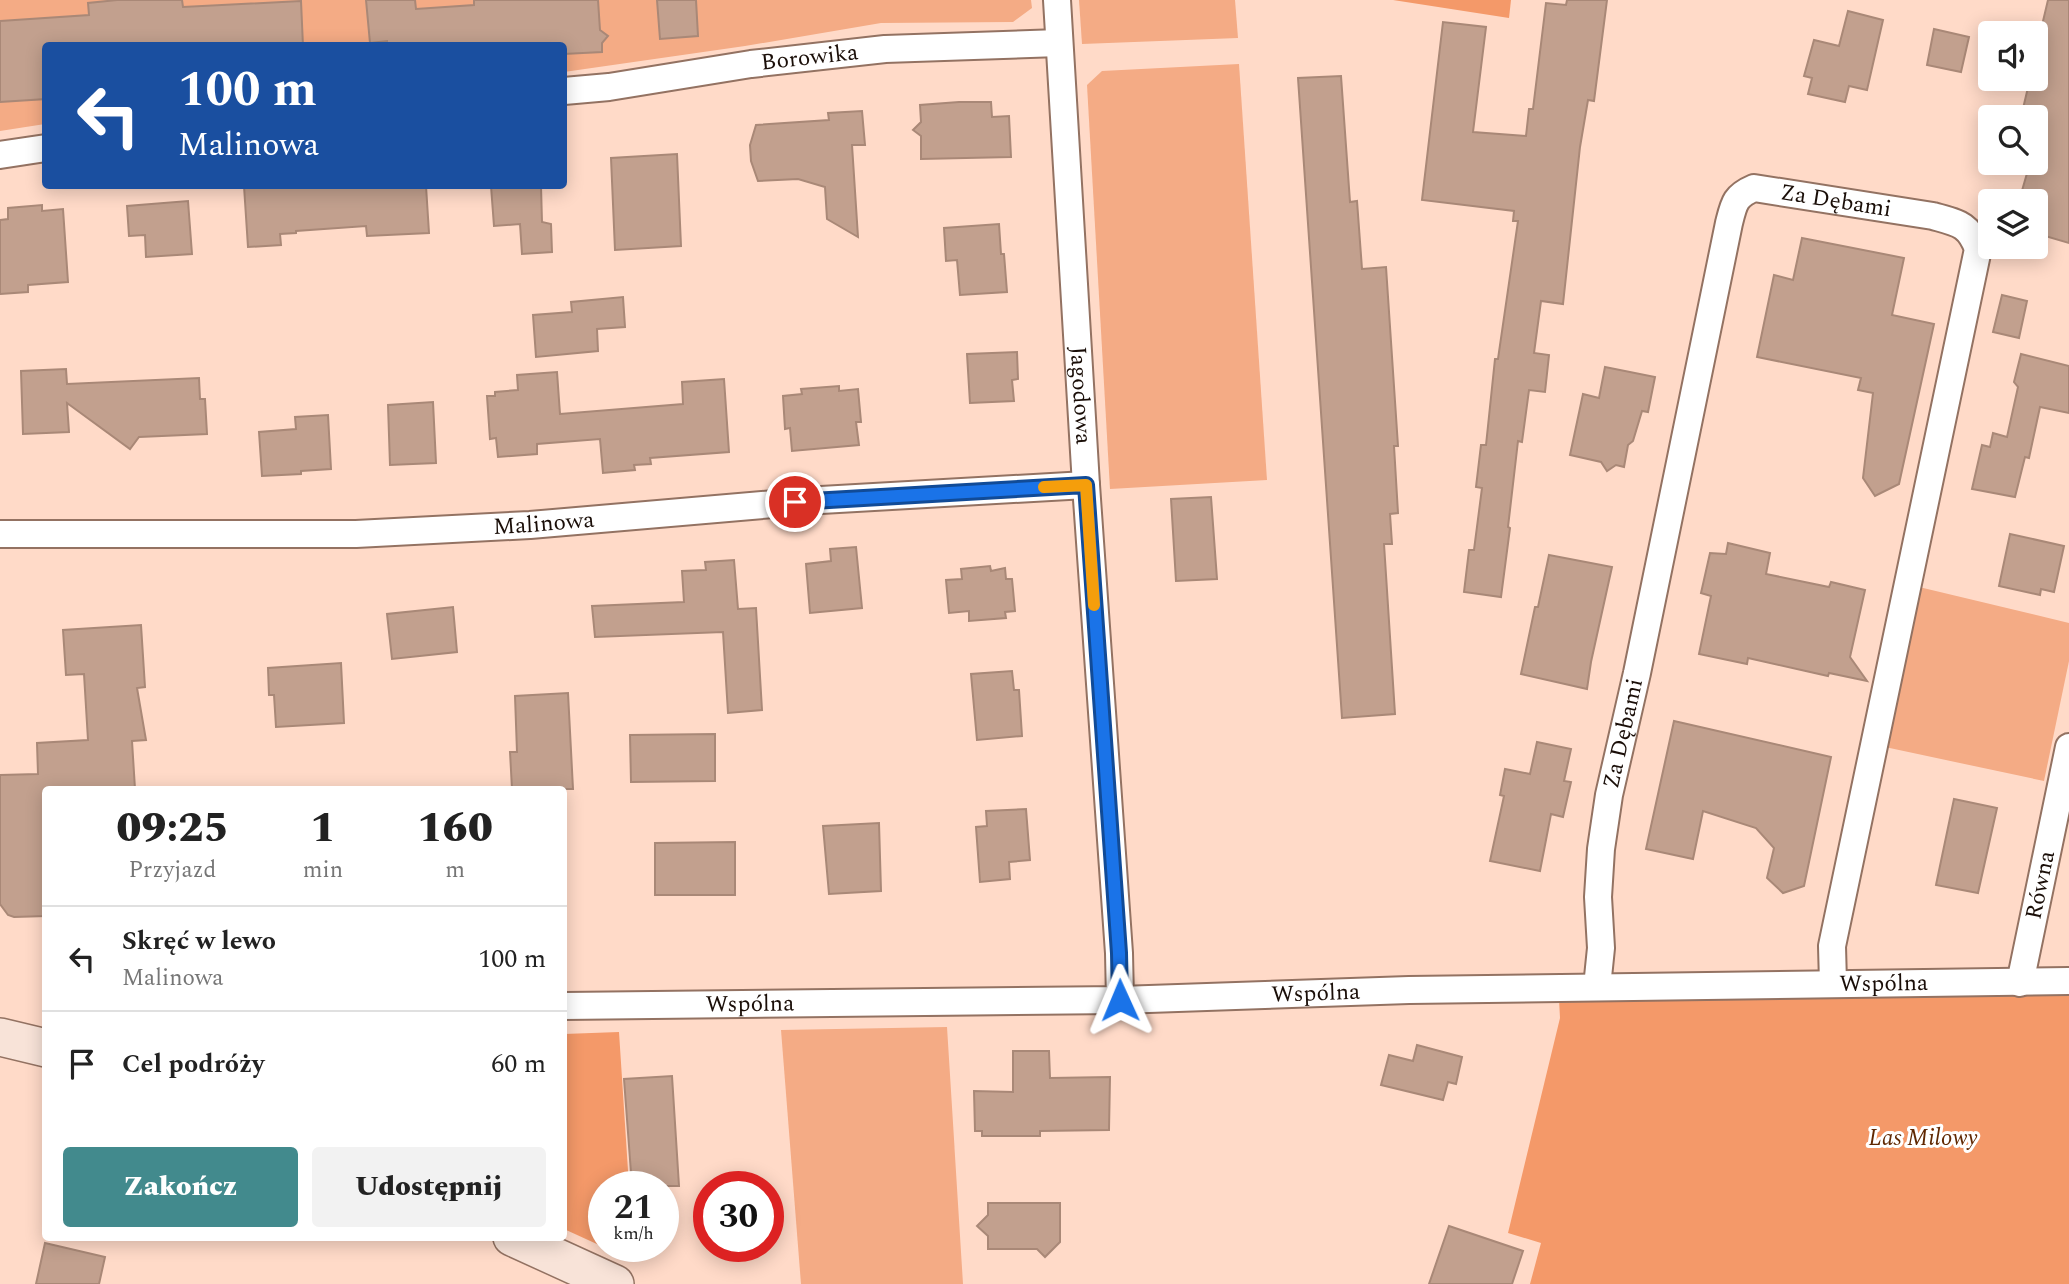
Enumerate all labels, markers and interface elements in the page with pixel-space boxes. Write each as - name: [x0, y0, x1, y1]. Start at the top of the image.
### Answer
- map controls: [1978, 21, 2048, 259]
- button: sound: [1978, 21, 2048, 91]
- street label: Borowika: [759, 35, 860, 80]
- text: 100 m: [178, 53, 317, 128]
- icon: left: [63, 70, 154, 161]
- button: search: [1978, 105, 2048, 175]
- text: Malinowa: [178, 121, 319, 170]
- street label: Za Dębami: [1778, 175, 1894, 227]
- button: layers: [1978, 189, 2048, 259]
- street label: Jagodowa: [1060, 345, 1101, 445]
- pin: [765, 472, 825, 532]
- icon: arrive: [776, 483, 814, 521]
- street label: Malinowa: [492, 502, 596, 544]
- street label: Za Dębami: [1594, 675, 1653, 792]
- text: 09:25: [116, 797, 229, 860]
- text: 1: [310, 797, 336, 860]
- text: 160: [417, 797, 493, 860]
- street label: Równa: [2016, 848, 2065, 923]
- text: Przyjazd: [129, 853, 216, 888]
- text: min: [303, 853, 343, 888]
- text: m: [445, 853, 465, 888]
- text: Skręć w lewo: [122, 921, 276, 961]
- text: 100 m: [478, 939, 546, 979]
- icon: left: [63, 940, 101, 978]
- text: Malinowa: [122, 961, 224, 996]
- position arrow: [1083, 963, 1157, 1037]
- street label: Wspólna: [1839, 965, 1928, 1002]
- street label: Wspólna: [1271, 974, 1361, 1012]
- street label: Wspólna: [705, 986, 795, 1022]
- text: Cel podróży: [122, 1044, 264, 1084]
- text: 60 m: [491, 1044, 546, 1084]
- icon: arrive: [63, 1045, 101, 1083]
- park label: Las Milowy: [1868, 1121, 1978, 1156]
- button: Zakończ: [63, 1147, 298, 1227]
- button: Udostępnij: [312, 1147, 546, 1227]
- speed limit sign: 30: [693, 1171, 784, 1262]
- text: 21: [614, 1181, 653, 1234]
- text: km/h: [613, 1220, 654, 1247]

